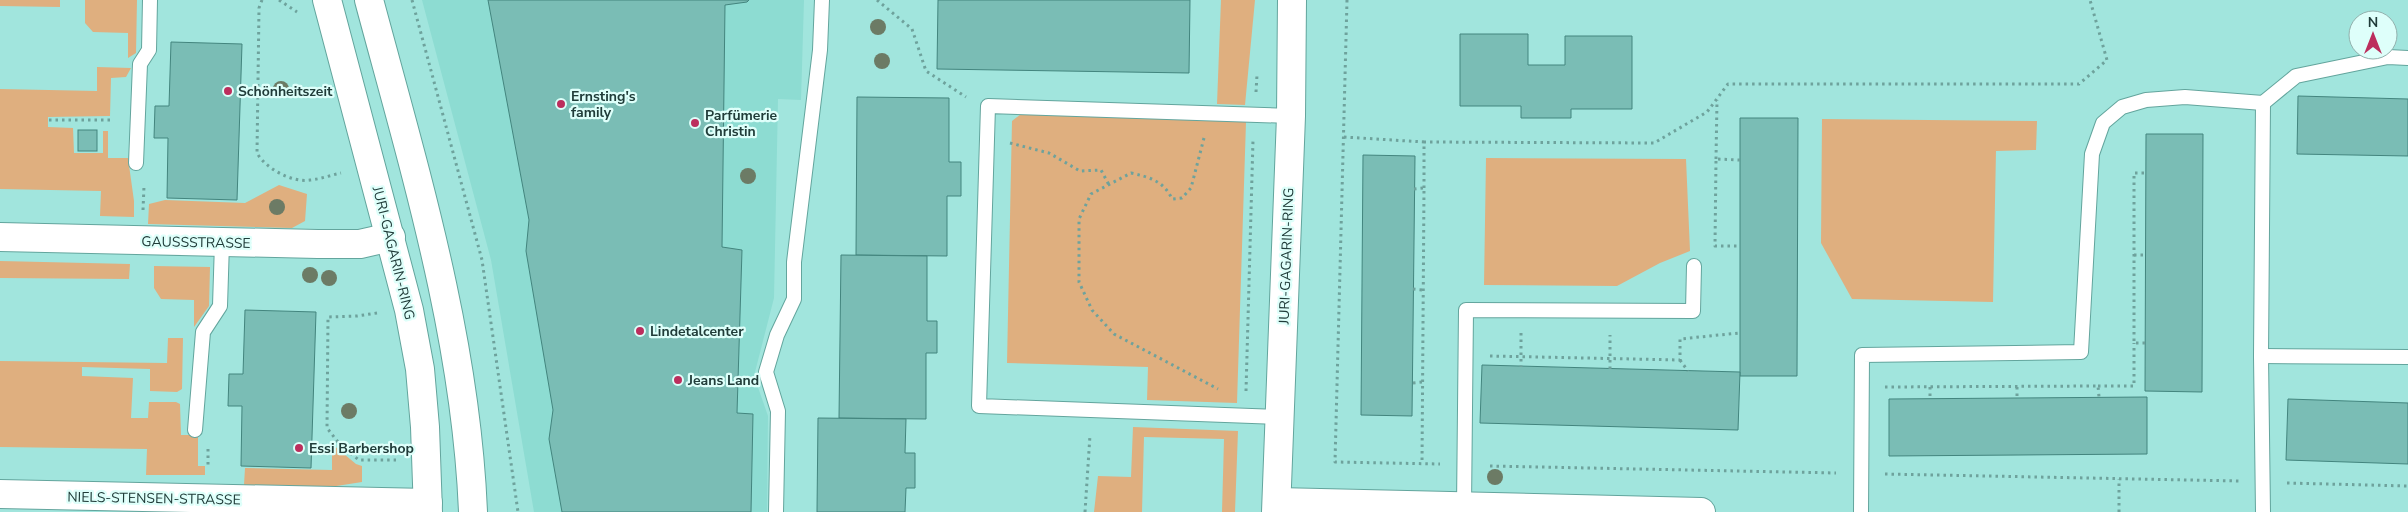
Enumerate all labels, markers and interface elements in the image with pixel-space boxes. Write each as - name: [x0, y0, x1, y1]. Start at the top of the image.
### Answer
- north arrow: [2348, 10, 2398, 60]
- text: N: [2368, 13, 2378, 32]
- place label: Schönheitszeit: [238, 82, 333, 101]
- marker: Schönheitszeit: [222, 85, 234, 97]
- place label: Ernsting's family: [571, 87, 636, 122]
- marker: Ernsting's family: [555, 98, 567, 110]
- place label: Parfümerie Christin: [705, 106, 777, 141]
- marker: Parfümerie Christin: [689, 117, 701, 129]
- street label: JURI-GAGARIN-RING: [367, 183, 419, 322]
- street label: JURI-GAGARIN-RING: [1275, 187, 1298, 326]
- street label: GAUSSSTRASSE: [141, 232, 251, 253]
- place label: Lindetalcenter: [650, 322, 744, 341]
- marker: Lindetalcenter: [634, 325, 646, 337]
- place label: Jeans Land: [687, 371, 759, 390]
- marker: Jeans Land: [672, 374, 684, 386]
- place label: Essi Barbershop: [309, 439, 414, 458]
- marker: Essi Barbershop: [293, 442, 305, 454]
- street label: NIELS-STENSEN-STRASSE: [67, 487, 241, 510]

